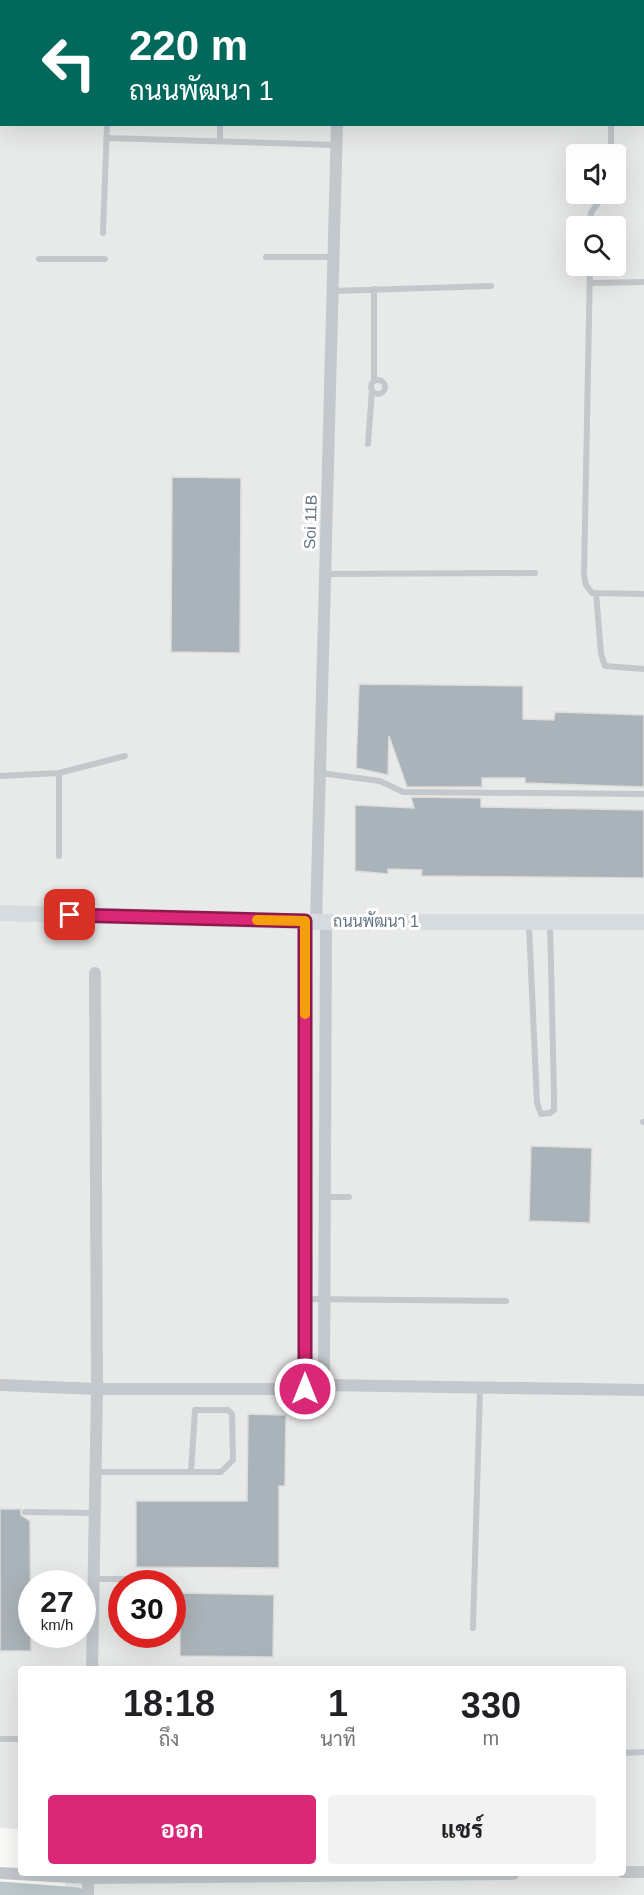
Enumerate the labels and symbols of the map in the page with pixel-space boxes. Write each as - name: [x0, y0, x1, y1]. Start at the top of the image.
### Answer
- street label: Soi 11B: [301, 494, 320, 550]
- pin: [44, 889, 95, 940]
- street label: ถนนพัฒนา 1: [333, 911, 419, 930]
- position arrow: [273, 1357, 337, 1421]
- speed limit sign: 30: [108, 1570, 186, 1648]

